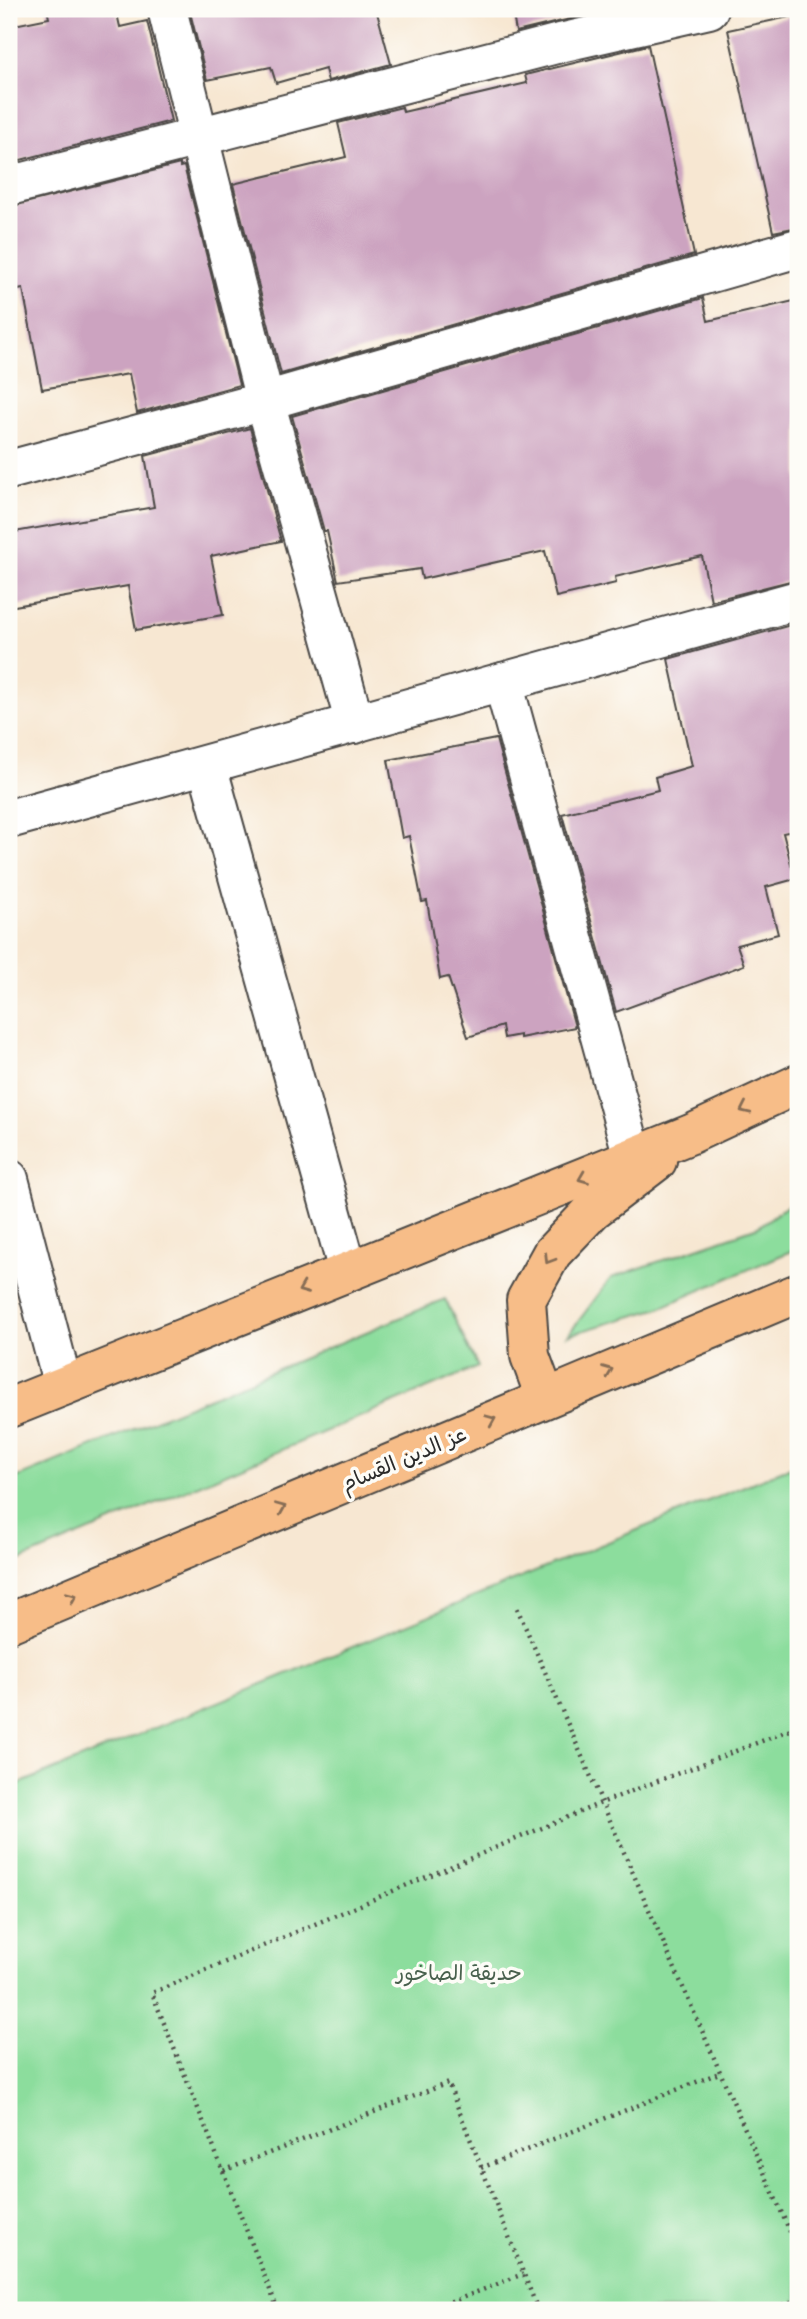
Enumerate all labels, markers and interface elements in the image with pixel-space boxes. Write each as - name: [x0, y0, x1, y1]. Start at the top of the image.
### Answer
- one-way arrow: [740, 1101, 752, 1115]
- one-way arrow: [577, 1169, 589, 1183]
- one-way arrow: [544, 1252, 557, 1265]
- one-way arrow: [298, 1281, 310, 1295]
- one-way arrow: [601, 1366, 613, 1380]
- one-way arrow: [484, 1414, 496, 1428]
- street label: عز الدين القسام: [335, 1416, 472, 1500]
- one-way arrow: [275, 1503, 287, 1517]
- one-way arrow: [64, 1591, 77, 1605]
- park label: حديقة الصاخور: [394, 1955, 522, 1987]

